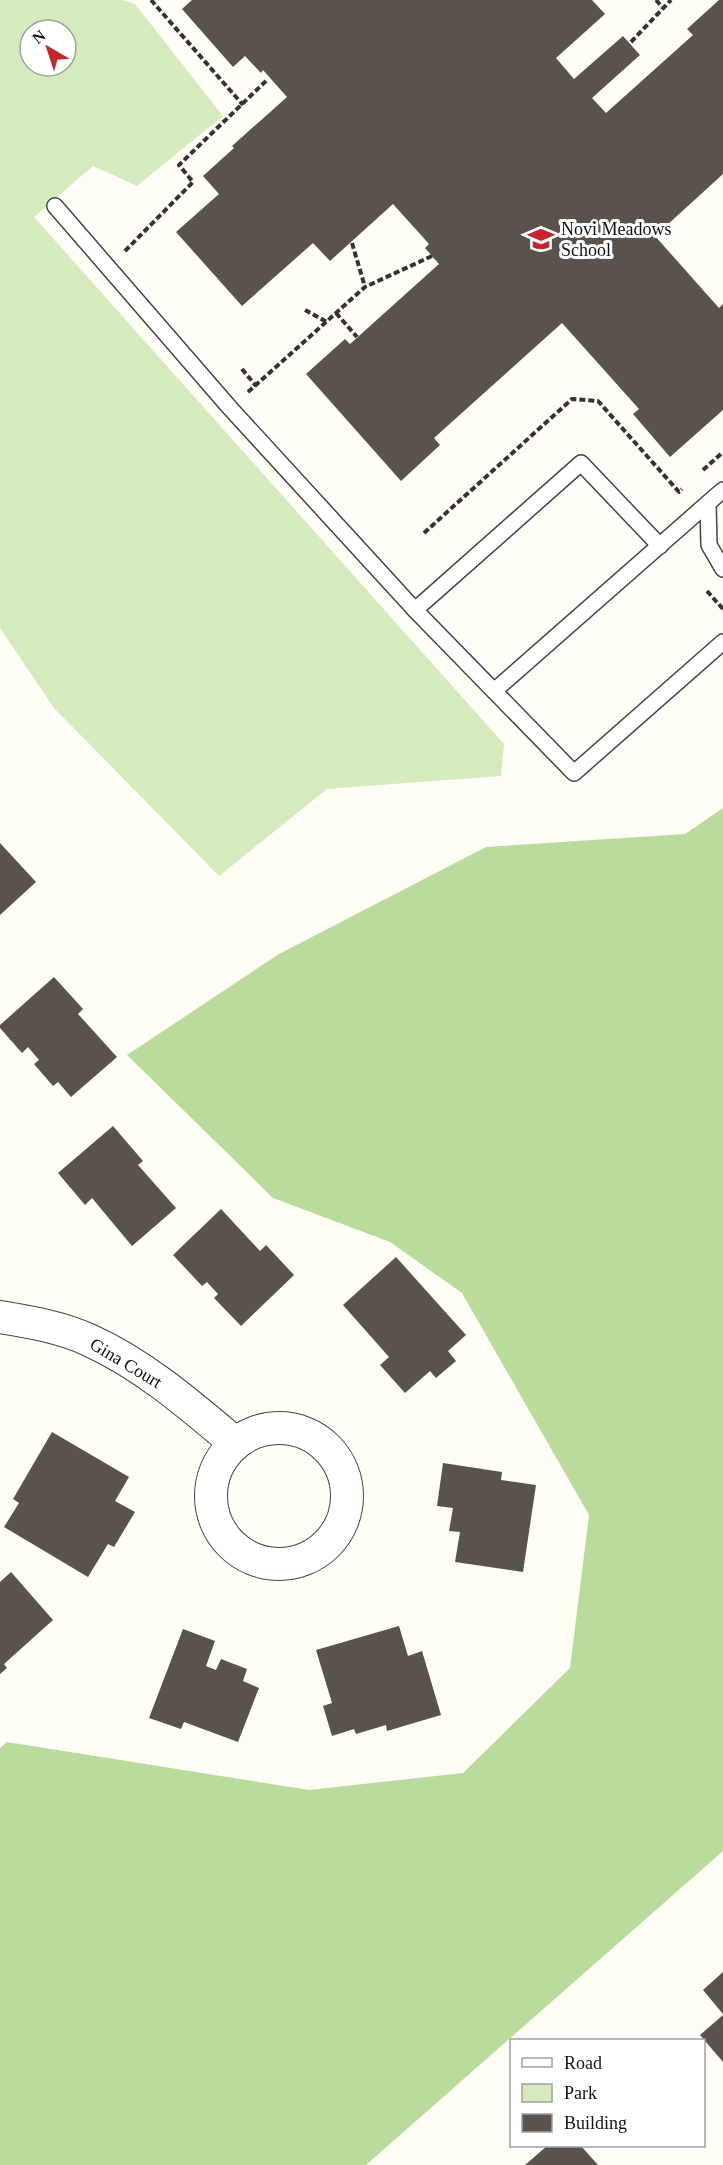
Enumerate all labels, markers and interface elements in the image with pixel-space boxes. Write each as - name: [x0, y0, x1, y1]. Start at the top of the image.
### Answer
- north arrow: [18, 18, 78, 78]
- text: N: [29, 26, 49, 47]
- place label: Novi Meadows School: [561, 219, 672, 260]
- school or university icon: Novi Meadows School: [526, 224, 556, 254]
- street label: Gina Court: [86, 1334, 166, 1392]
- legend: [510, 2039, 705, 2147]
- text: Road: [564, 2053, 602, 2073]
- text: Park: [564, 2083, 597, 2103]
- text: Building: [564, 2113, 627, 2133]

